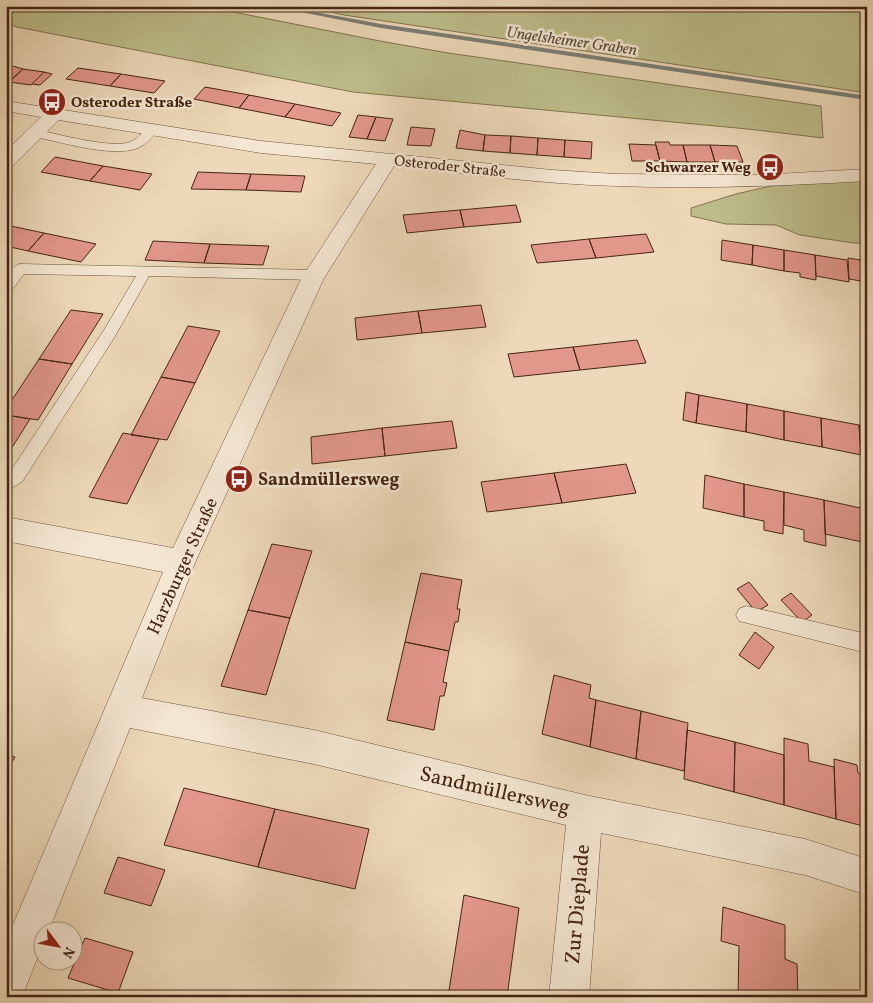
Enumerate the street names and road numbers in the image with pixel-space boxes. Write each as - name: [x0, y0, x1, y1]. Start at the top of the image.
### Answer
- street label: Osteroder Straße: [393, 151, 507, 184]
- street label: Harzburger Straße: [142, 494, 225, 639]
- street label: Sandmüllersweg: [417, 760, 573, 823]
- street label: Zur Dieplade: [559, 843, 598, 965]

